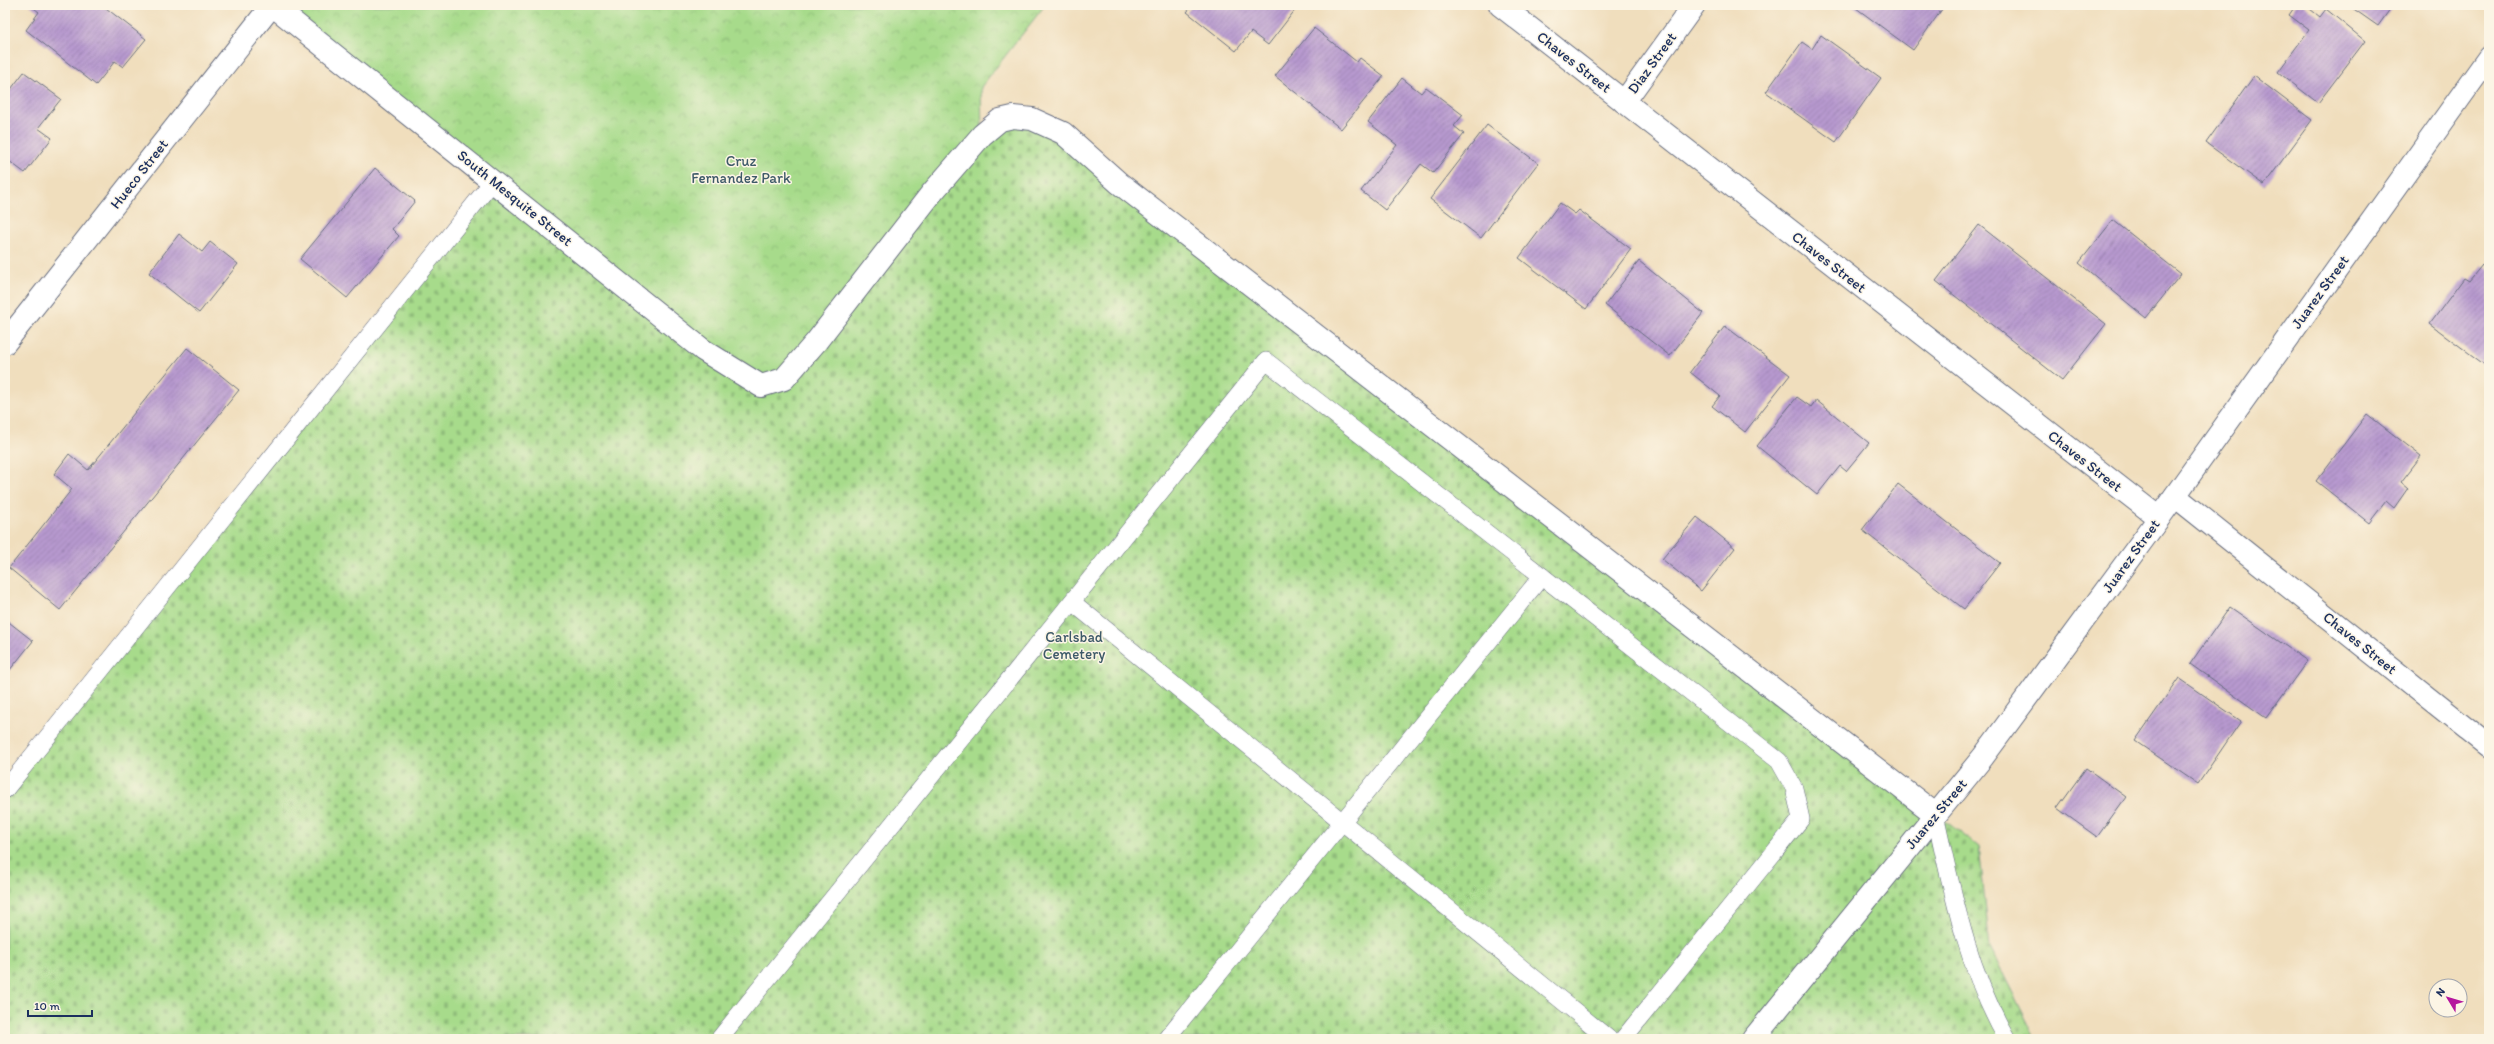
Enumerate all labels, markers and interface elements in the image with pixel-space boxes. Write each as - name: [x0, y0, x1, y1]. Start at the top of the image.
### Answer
- street label: Chaves Street: [1533, 27, 1615, 97]
- street label: Diaz Street: [1624, 28, 1681, 97]
- street label: Hueco Street: [106, 135, 172, 213]
- street label: South Mesquite Street: [454, 146, 577, 250]
- park label: Cruz Fernandez Park: [691, 152, 791, 187]
- street label: Chaves Street: [1788, 227, 1870, 297]
- street label: Juarez Street: [2287, 252, 2353, 332]
- street label: Chaves Street: [2044, 426, 2126, 496]
- street label: Juarez Street: [2098, 516, 2164, 596]
- street label: Chaves Street: [2320, 608, 2401, 678]
- park label: Carlsbad Cemetery: [1043, 628, 1105, 663]
- street label: Juarez Street: [1901, 775, 1971, 853]
- north arrow: [2428, 978, 2468, 1018]
- text: N: [2433, 985, 2448, 999]
- scale bar: [28, 992, 92, 1018]
- text: 10 m: [34, 999, 60, 1013]

